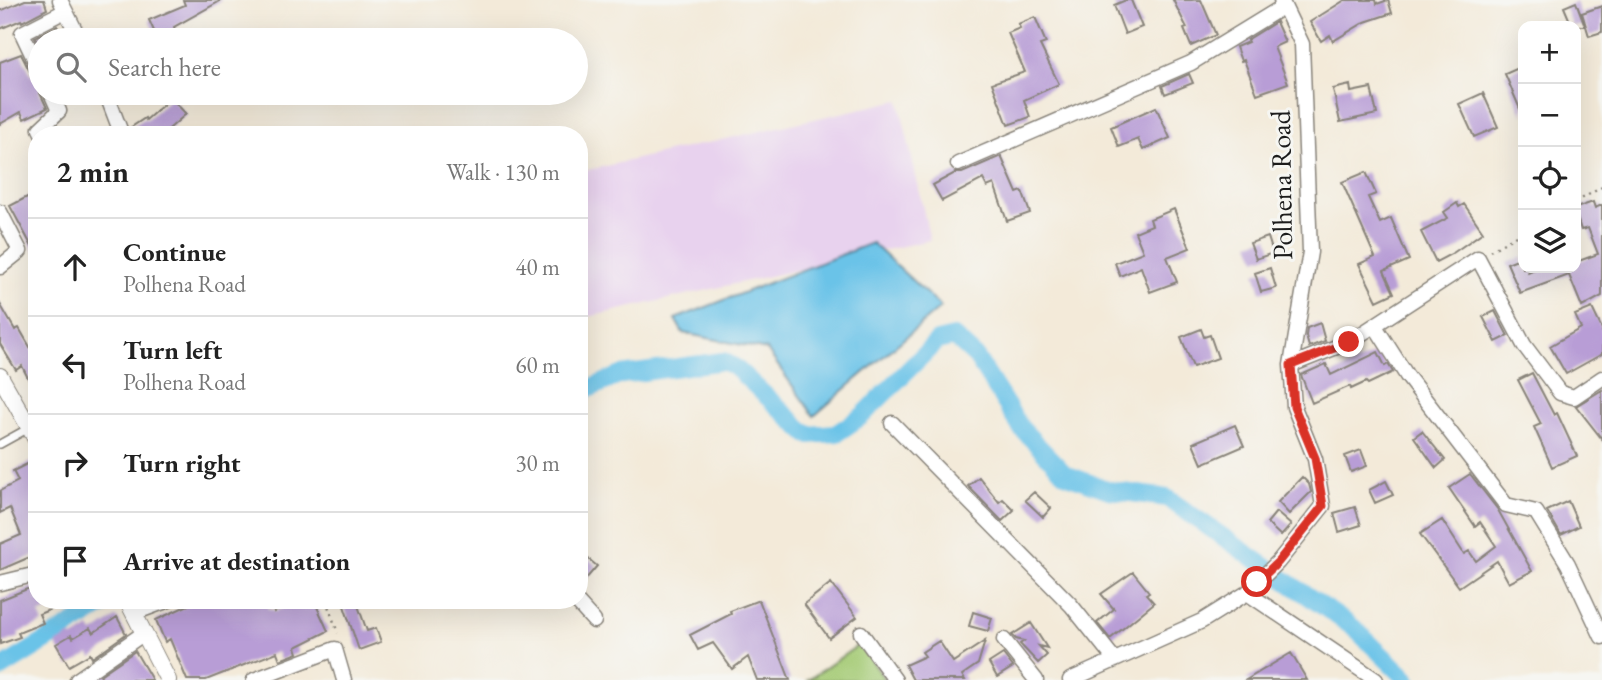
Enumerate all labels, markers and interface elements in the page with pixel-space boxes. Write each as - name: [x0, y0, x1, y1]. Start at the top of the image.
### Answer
- map controls: [1518, 21, 1581, 273]
- button: +: [1518, 21, 1581, 84]
- search box: [28, 28, 588, 105]
- icon: search: [52, 48, 90, 86]
- text: Search here: [108, 50, 221, 84]
- button: −: [1518, 84, 1581, 147]
- street label: Polhena Road: [1262, 109, 1300, 260]
- button: locate: [1518, 147, 1581, 210]
- text: 2 min: [56, 152, 129, 191]
- text: Walk · 130 m: [446, 157, 560, 187]
- button: layers: [1518, 210, 1581, 273]
- text: Continue: [123, 235, 226, 269]
- icon: ahead: [56, 248, 94, 286]
- text: 40 m: [515, 252, 560, 282]
- text: Polhena Road: [123, 269, 246, 299]
- route end: [1333, 326, 1364, 357]
- text: Turn left: [123, 333, 222, 367]
- icon: left: [56, 346, 94, 384]
- text: 60 m: [515, 350, 560, 380]
- text: Polhena Road: [123, 367, 246, 397]
- icon: right: [56, 444, 94, 482]
- text: Turn right: [123, 446, 241, 480]
- text: 30 m: [515, 448, 560, 478]
- icon: arrive: [56, 542, 94, 580]
- text: Arrive at destination: [123, 544, 350, 578]
- route start: [1241, 566, 1272, 597]

